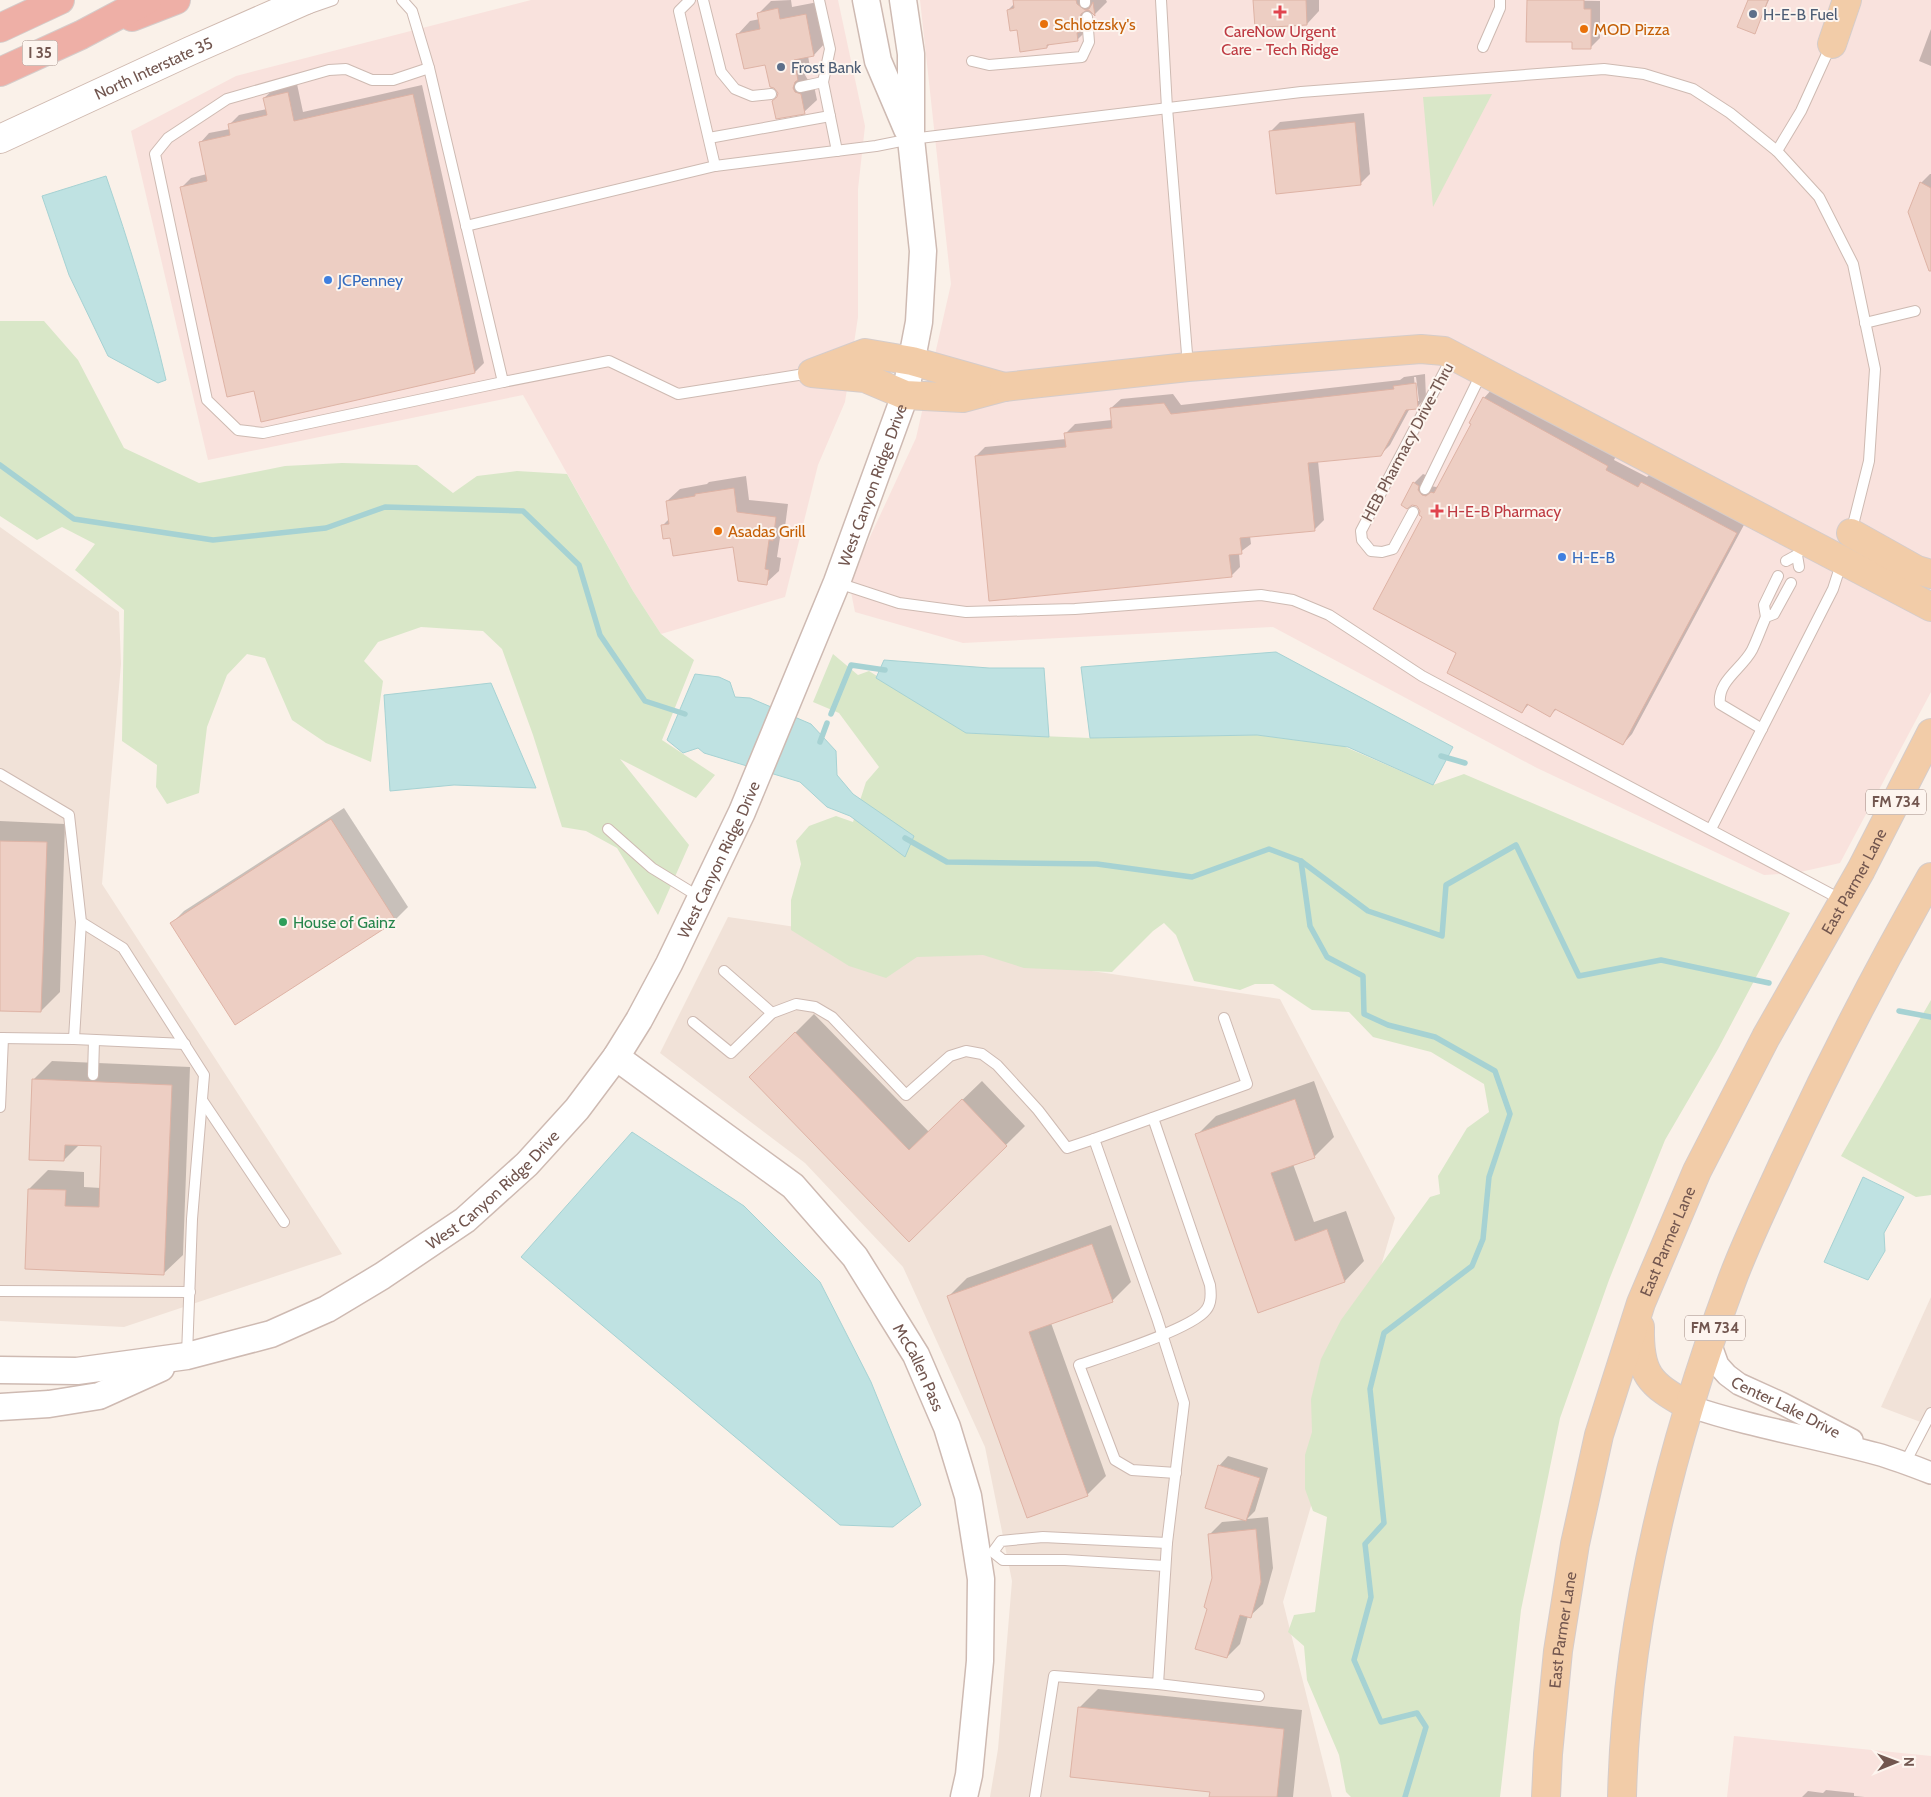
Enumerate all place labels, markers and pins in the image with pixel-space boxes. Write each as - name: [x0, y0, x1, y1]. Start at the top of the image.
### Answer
- marker: CareNow Urgent Care - Tech Ridge: [1273, 5, 1287, 19]
- place label: H-E-B Fuel: [1763, 5, 1838, 24]
- marker: H-E-B Fuel: [1747, 8, 1759, 20]
- place label: Schlotzsky's: [1054, 15, 1136, 34]
- marker: Schlotzsky's: [1038, 18, 1050, 30]
- place label: MOD Pizza: [1594, 20, 1670, 39]
- place label: CareNow Urgent Care - Tech Ridge: [1221, 22, 1339, 59]
- marker: MOD Pizza: [1578, 23, 1590, 35]
- place label: Frost Bank: [791, 58, 862, 77]
- marker: Frost Bank: [775, 61, 787, 73]
- place label: JCPenney: [337, 271, 403, 290]
- marker: JCPenney: [322, 274, 334, 286]
- place label: H-E-B Pharmacy: [1447, 502, 1561, 521]
- marker: H-E-B Pharmacy: [1431, 505, 1443, 517]
- place label: Asadas Grill: [728, 522, 806, 541]
- marker: Asadas Grill: [712, 525, 724, 537]
- place label: H-E-B: [1572, 548, 1616, 567]
- marker: H-E-B: [1556, 551, 1568, 563]
- place label: House of Gainz: [293, 913, 396, 932]
- marker: House of Gainz: [277, 916, 289, 928]

